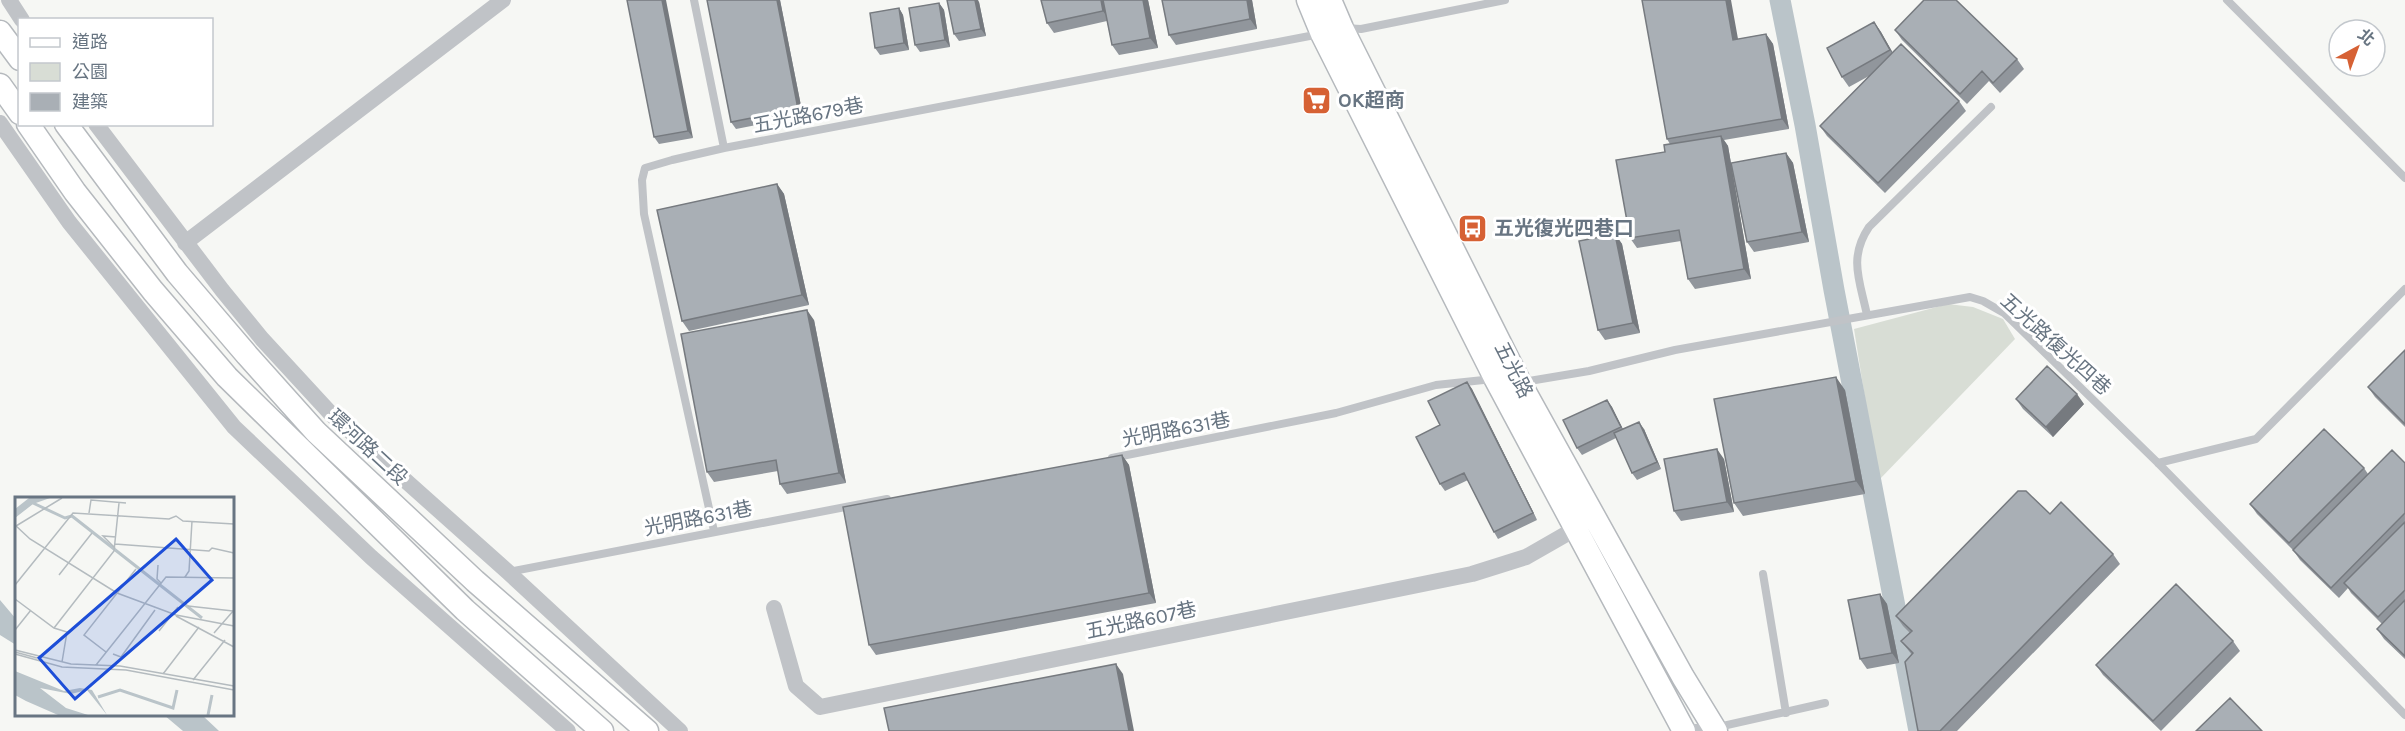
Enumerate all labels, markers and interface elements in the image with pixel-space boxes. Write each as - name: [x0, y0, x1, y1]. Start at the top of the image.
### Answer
- legend: [18, 18, 213, 126]
- north arrow: [2327, 18, 2387, 78]
- text: 北: [2354, 25, 2379, 49]
- text: 道路: [72, 31, 108, 53]
- text: 公園: [72, 61, 108, 83]
- supermarket icon: OK超商: [1301, 84, 1333, 116]
- place label: OK超商: [1338, 89, 1405, 112]
- text: 建築: [72, 91, 108, 113]
- street label: 五光路679巷: [751, 93, 865, 138]
- bus stop icon: 五光復光四巷口: [1457, 212, 1489, 244]
- place label: 五光復光四巷口: [1494, 217, 1634, 240]
- street label: 五光路復光四巷: [1996, 289, 2115, 400]
- street label: 五光路: [1490, 338, 1537, 402]
- street label: 環河路二段: [323, 405, 412, 490]
- street label: 光明路631巷: [1120, 408, 1232, 451]
- inset map: [15, 497, 234, 716]
- street label: 光明路631巷: [642, 497, 754, 540]
- street label: 五光路607巷: [1084, 598, 1199, 643]

